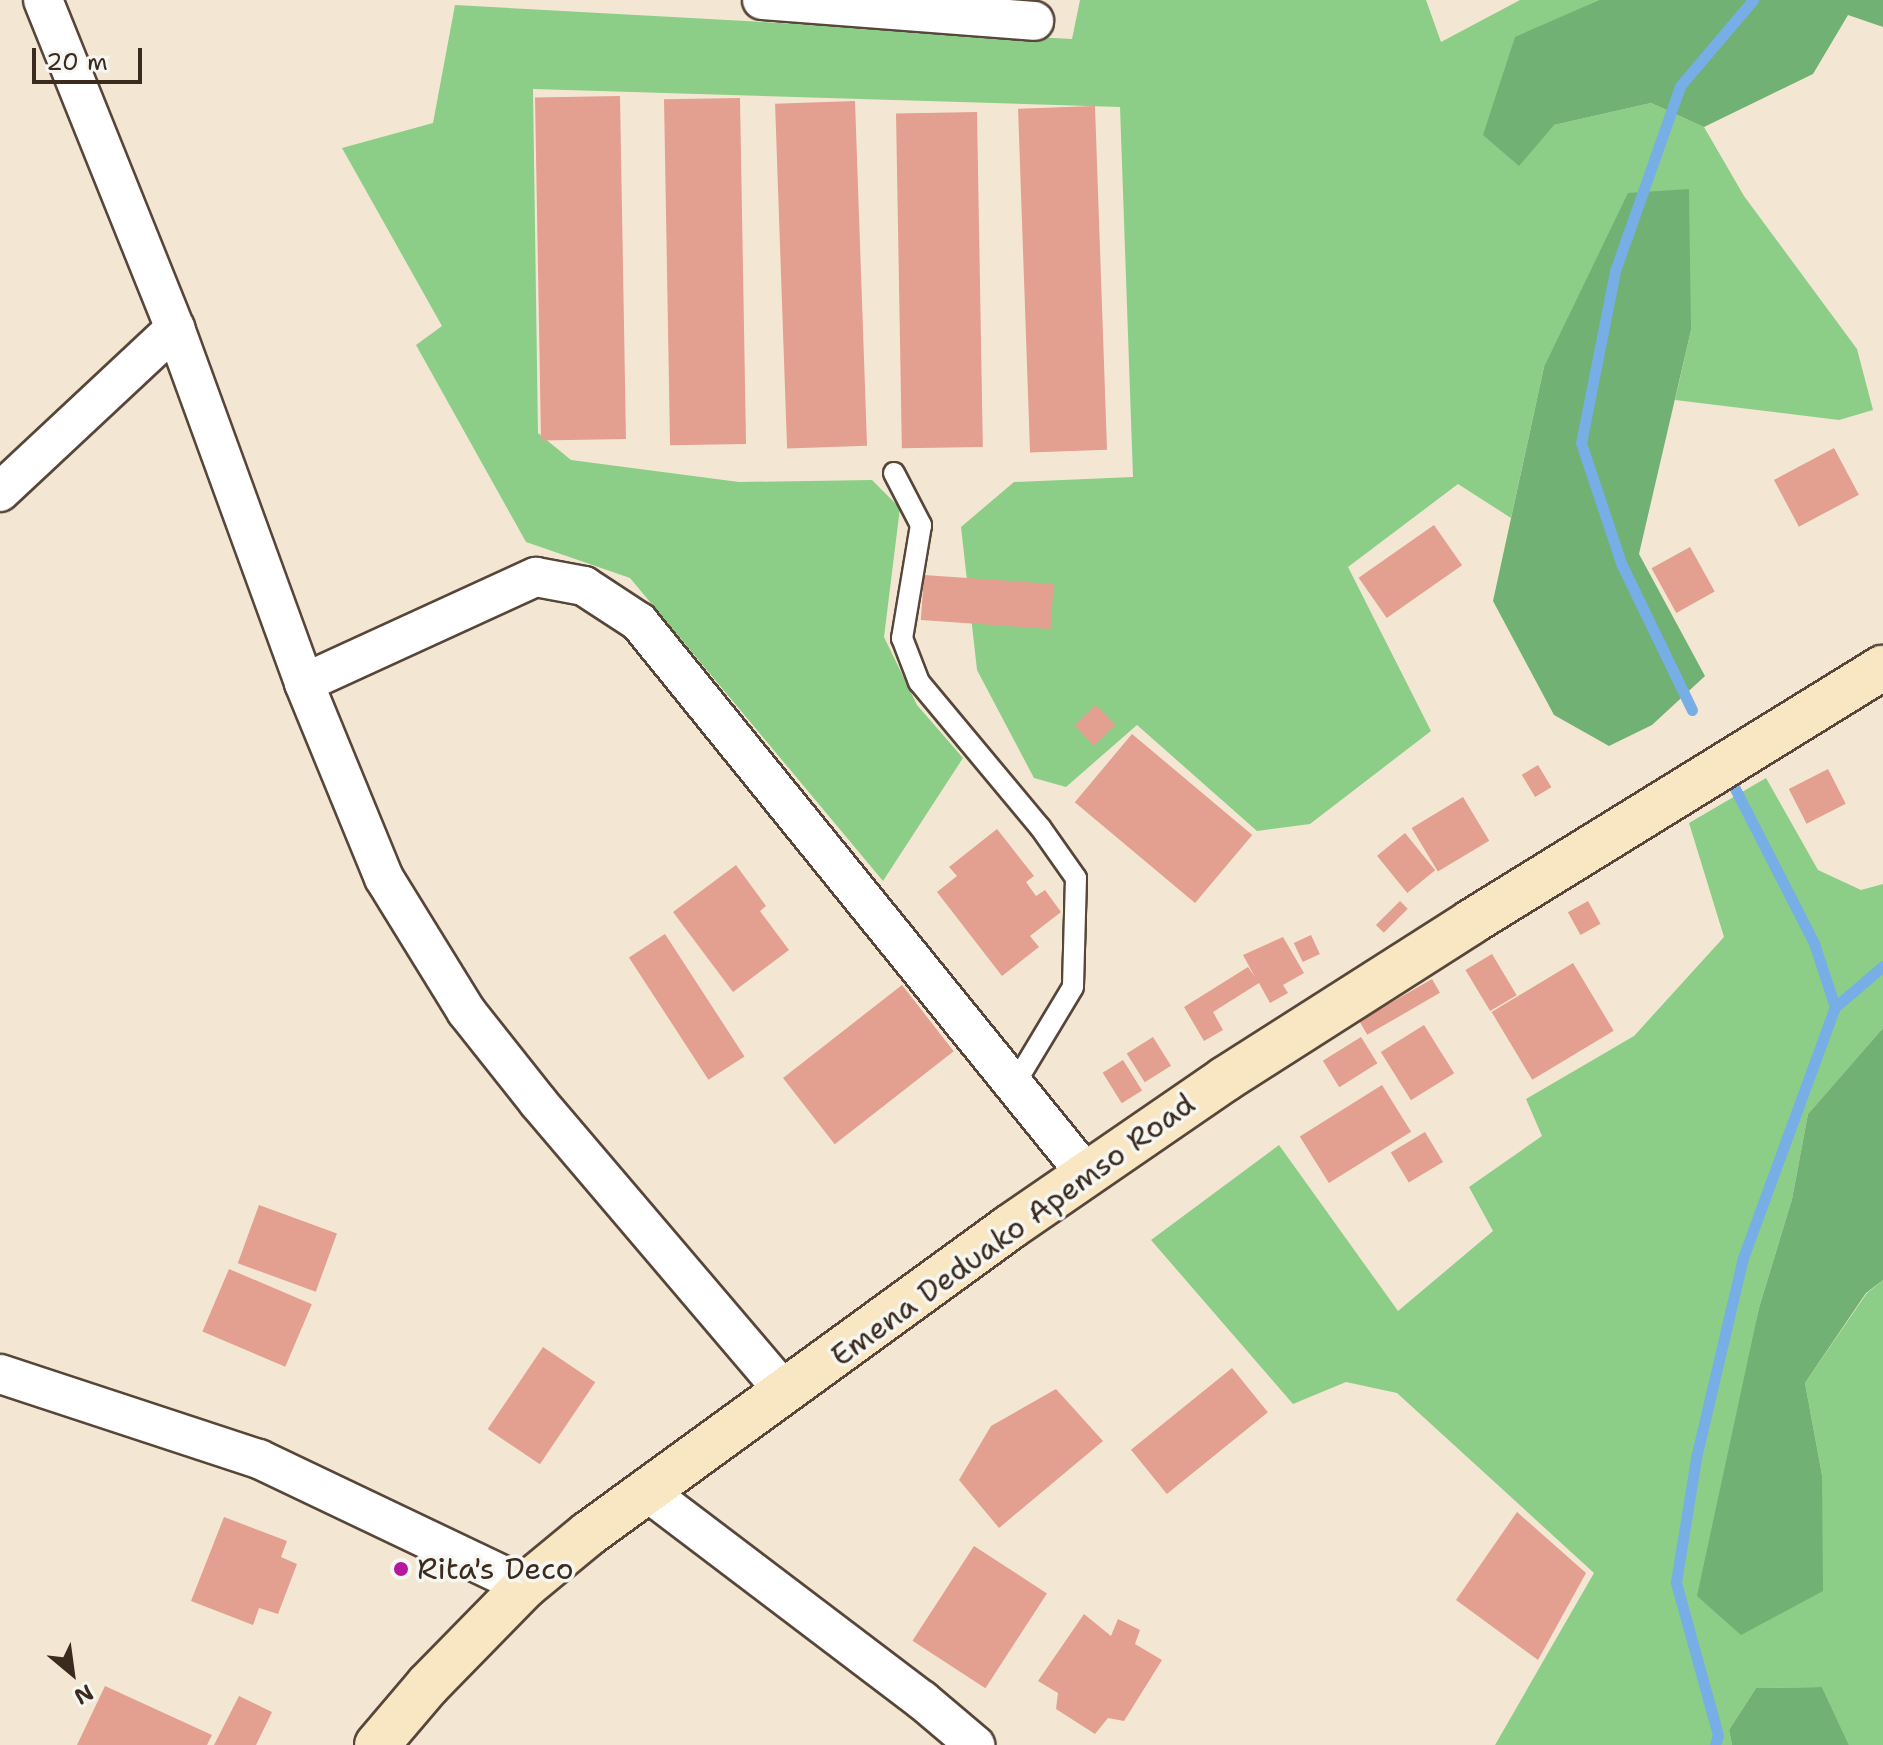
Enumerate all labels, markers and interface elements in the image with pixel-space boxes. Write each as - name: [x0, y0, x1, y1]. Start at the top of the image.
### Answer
- scale bar: [36, 32, 146, 82]
- text: 20 m: [46, 46, 108, 78]
- street label: Emena Deduako Apemso Road: [824, 1086, 1202, 1374]
- place label: Rita's Deco: [417, 1551, 574, 1587]
- marker: Rita's Deco: [392, 1560, 410, 1578]
- north arrow: [32, 1633, 112, 1713]
- text: N: [69, 1678, 99, 1711]

